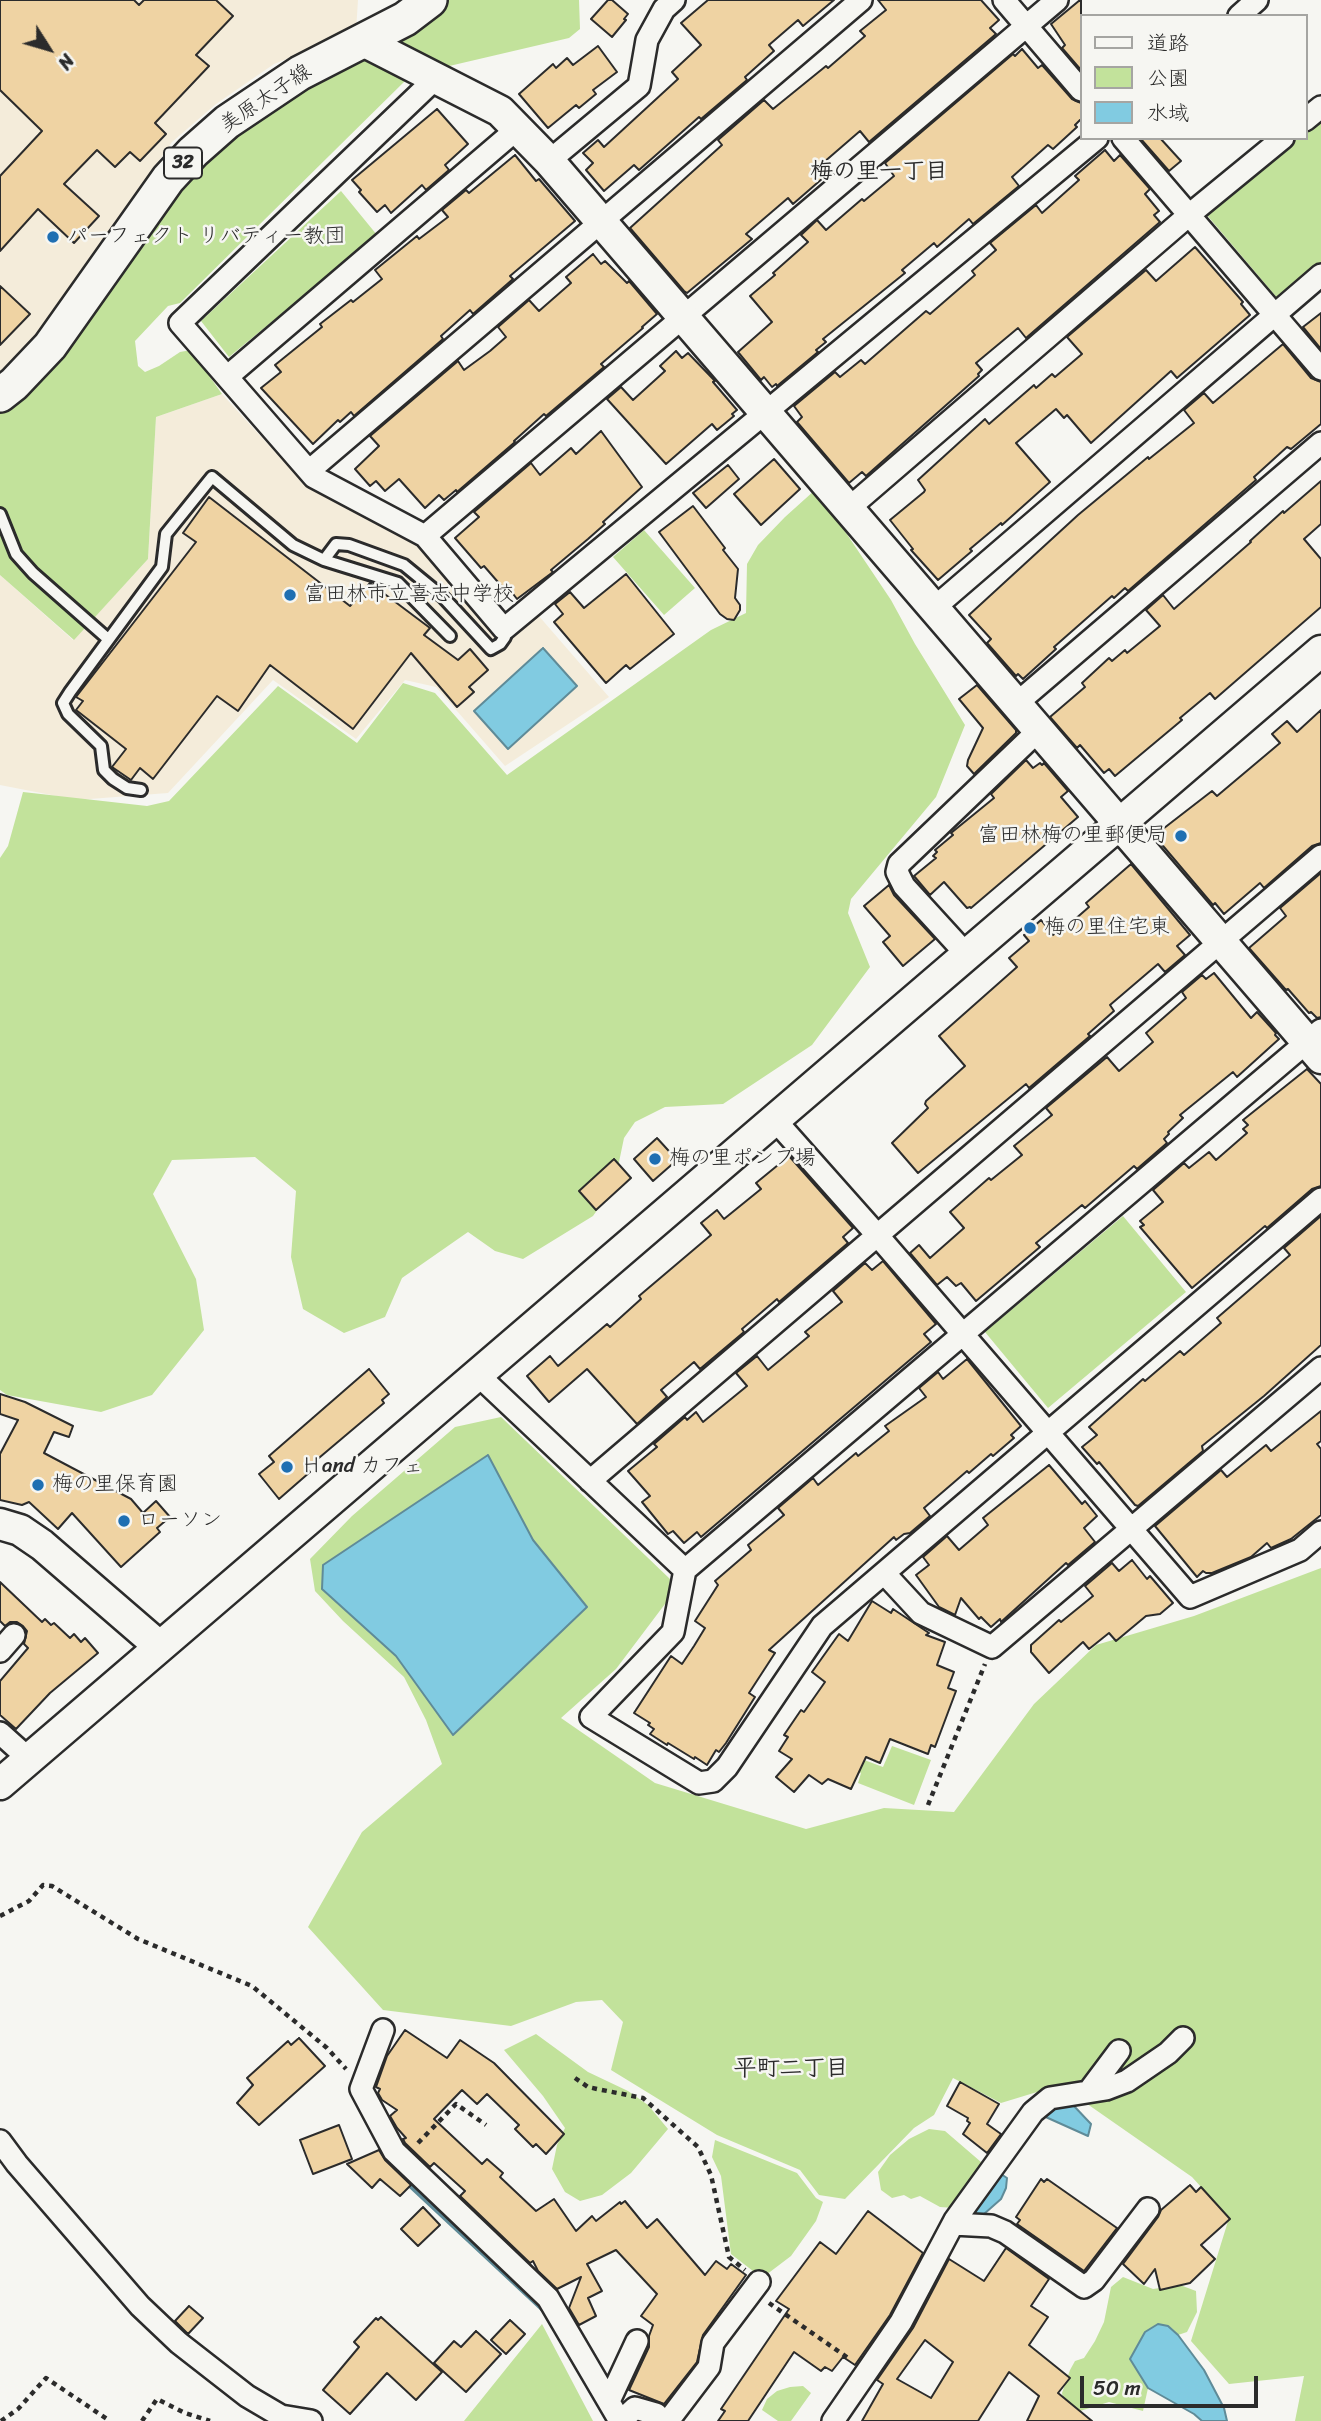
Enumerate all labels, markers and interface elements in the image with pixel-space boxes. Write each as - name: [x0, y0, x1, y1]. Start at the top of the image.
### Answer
- north arrow: [14, 14, 84, 84]
- legend: [1080, 14, 1307, 140]
- text: 道路: [1147, 24, 1189, 62]
- text: N: [49, 47, 83, 77]
- street label: 美原太子線: [215, 59, 317, 139]
- text: 公園: [1147, 59, 1189, 97]
- text: 水域: [1147, 94, 1189, 132]
- road number: 32: [164, 148, 202, 178]
- district label: 梅の里一丁目: [810, 158, 948, 186]
- place label: パーフェクト リバティー教団: [67, 224, 345, 250]
- marker: パーフェクト リバティー教団: [45, 229, 61, 245]
- place label: 富田林市立喜志中学校: [304, 582, 514, 608]
- marker: 富田林市立喜志中学校: [282, 587, 298, 603]
- place label: 富田林梅の里郵便局: [978, 823, 1167, 849]
- marker: 富田林梅の里郵便局: [1173, 828, 1189, 844]
- place label: 梅の里住宅東: [1044, 915, 1170, 941]
- marker: 梅の里住宅東: [1022, 920, 1038, 936]
- place label: 梅の里ポンプ場: [669, 1146, 816, 1172]
- marker: 梅の里ポンプ場: [647, 1151, 663, 1167]
- place label: Ｈand カフェ: [301, 1454, 423, 1480]
- marker: Ｈand カフェ: [279, 1459, 295, 1475]
- place label: 梅の里保育園: [52, 1472, 178, 1498]
- marker: 梅の里保育園: [30, 1477, 46, 1493]
- place label: ローソン: [138, 1508, 222, 1534]
- marker: ローソン: [116, 1513, 132, 1529]
- district label: 平町二丁目: [734, 2055, 848, 2083]
- scale bar: [1083, 2362, 1262, 2406]
- text: 50 m: [1093, 2369, 1141, 2407]

